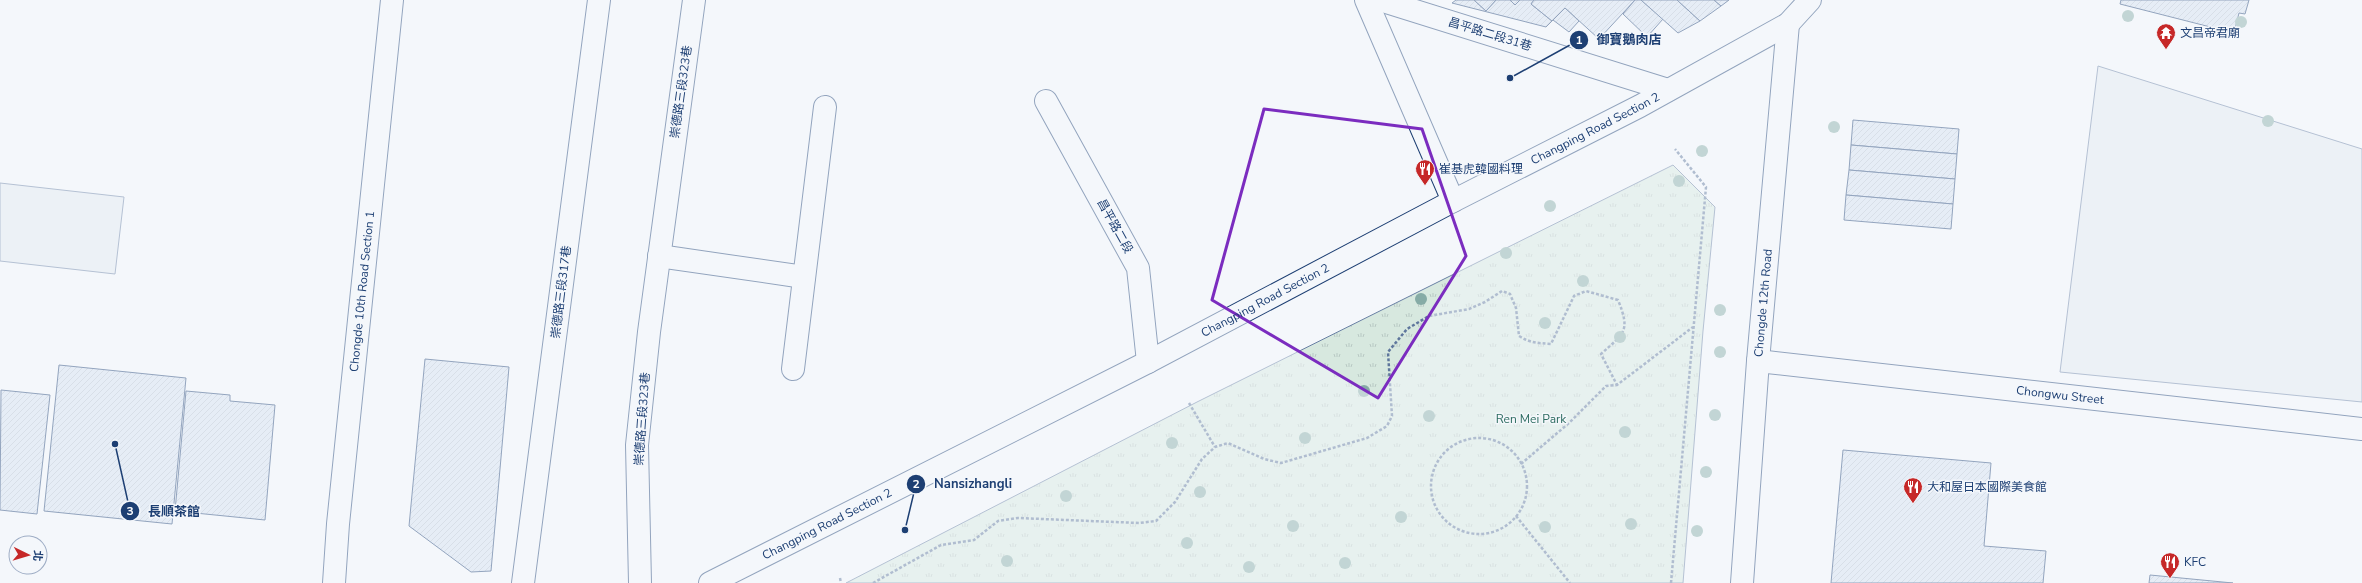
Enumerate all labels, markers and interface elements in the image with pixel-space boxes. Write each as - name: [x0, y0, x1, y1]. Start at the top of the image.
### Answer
- street label: 昌平路二段31巷: [1446, 14, 1534, 54]
- temple icon: 文昌帝君廟: [2155, 22, 2177, 50]
- place label: 文昌帝君廟: [2180, 25, 2240, 41]
- callout: 御寶鵝肉店: [1569, 27, 1670, 52]
- text: 御寶鵝肉店: [1596, 31, 1662, 49]
- text: 1: [1575, 32, 1583, 48]
- street label: 崇德路三段323巷: [667, 45, 695, 139]
- street label: Changping Road Section 2: [1528, 89, 1663, 168]
- restaurant icon: 崔基虎韓國料理: [1414, 158, 1436, 186]
- place label: 崔基虎韓國料理: [1439, 161, 1523, 177]
- street label: 昌平路二段: [1093, 196, 1137, 256]
- street label: Chongde 10th Road Section 1: [346, 210, 378, 373]
- street label: 崇德路三段317巷: [547, 245, 575, 339]
- street label: Chongde 12th Road: [1750, 248, 1776, 358]
- street label: Changping Road Section 2: [1198, 260, 1332, 341]
- street label: 崇德路三段323巷: [631, 372, 653, 466]
- street label: Chongwu Street: [2015, 382, 2106, 408]
- park label: Ren Mei Park: [1496, 411, 1567, 427]
- callout: Nansizhangli: [906, 471, 1020, 496]
- text: Nansizhangli: [934, 475, 1012, 493]
- text: 2: [912, 476, 920, 492]
- restaurant icon: 大和屋日本國際美食館: [1902, 476, 1924, 504]
- place label: 大和屋日本國際美食館: [1927, 479, 2047, 495]
- street label: Changping Road Section 2: [759, 485, 894, 563]
- callout: 長順茶館: [120, 499, 208, 524]
- text: 3: [126, 503, 134, 519]
- text: 長順茶館: [148, 503, 200, 521]
- north arrow: [8, 535, 48, 575]
- text: 北: [30, 550, 45, 562]
- restaurant icon: KFC: [2159, 551, 2181, 579]
- place label: KFC: [2184, 554, 2206, 570]

